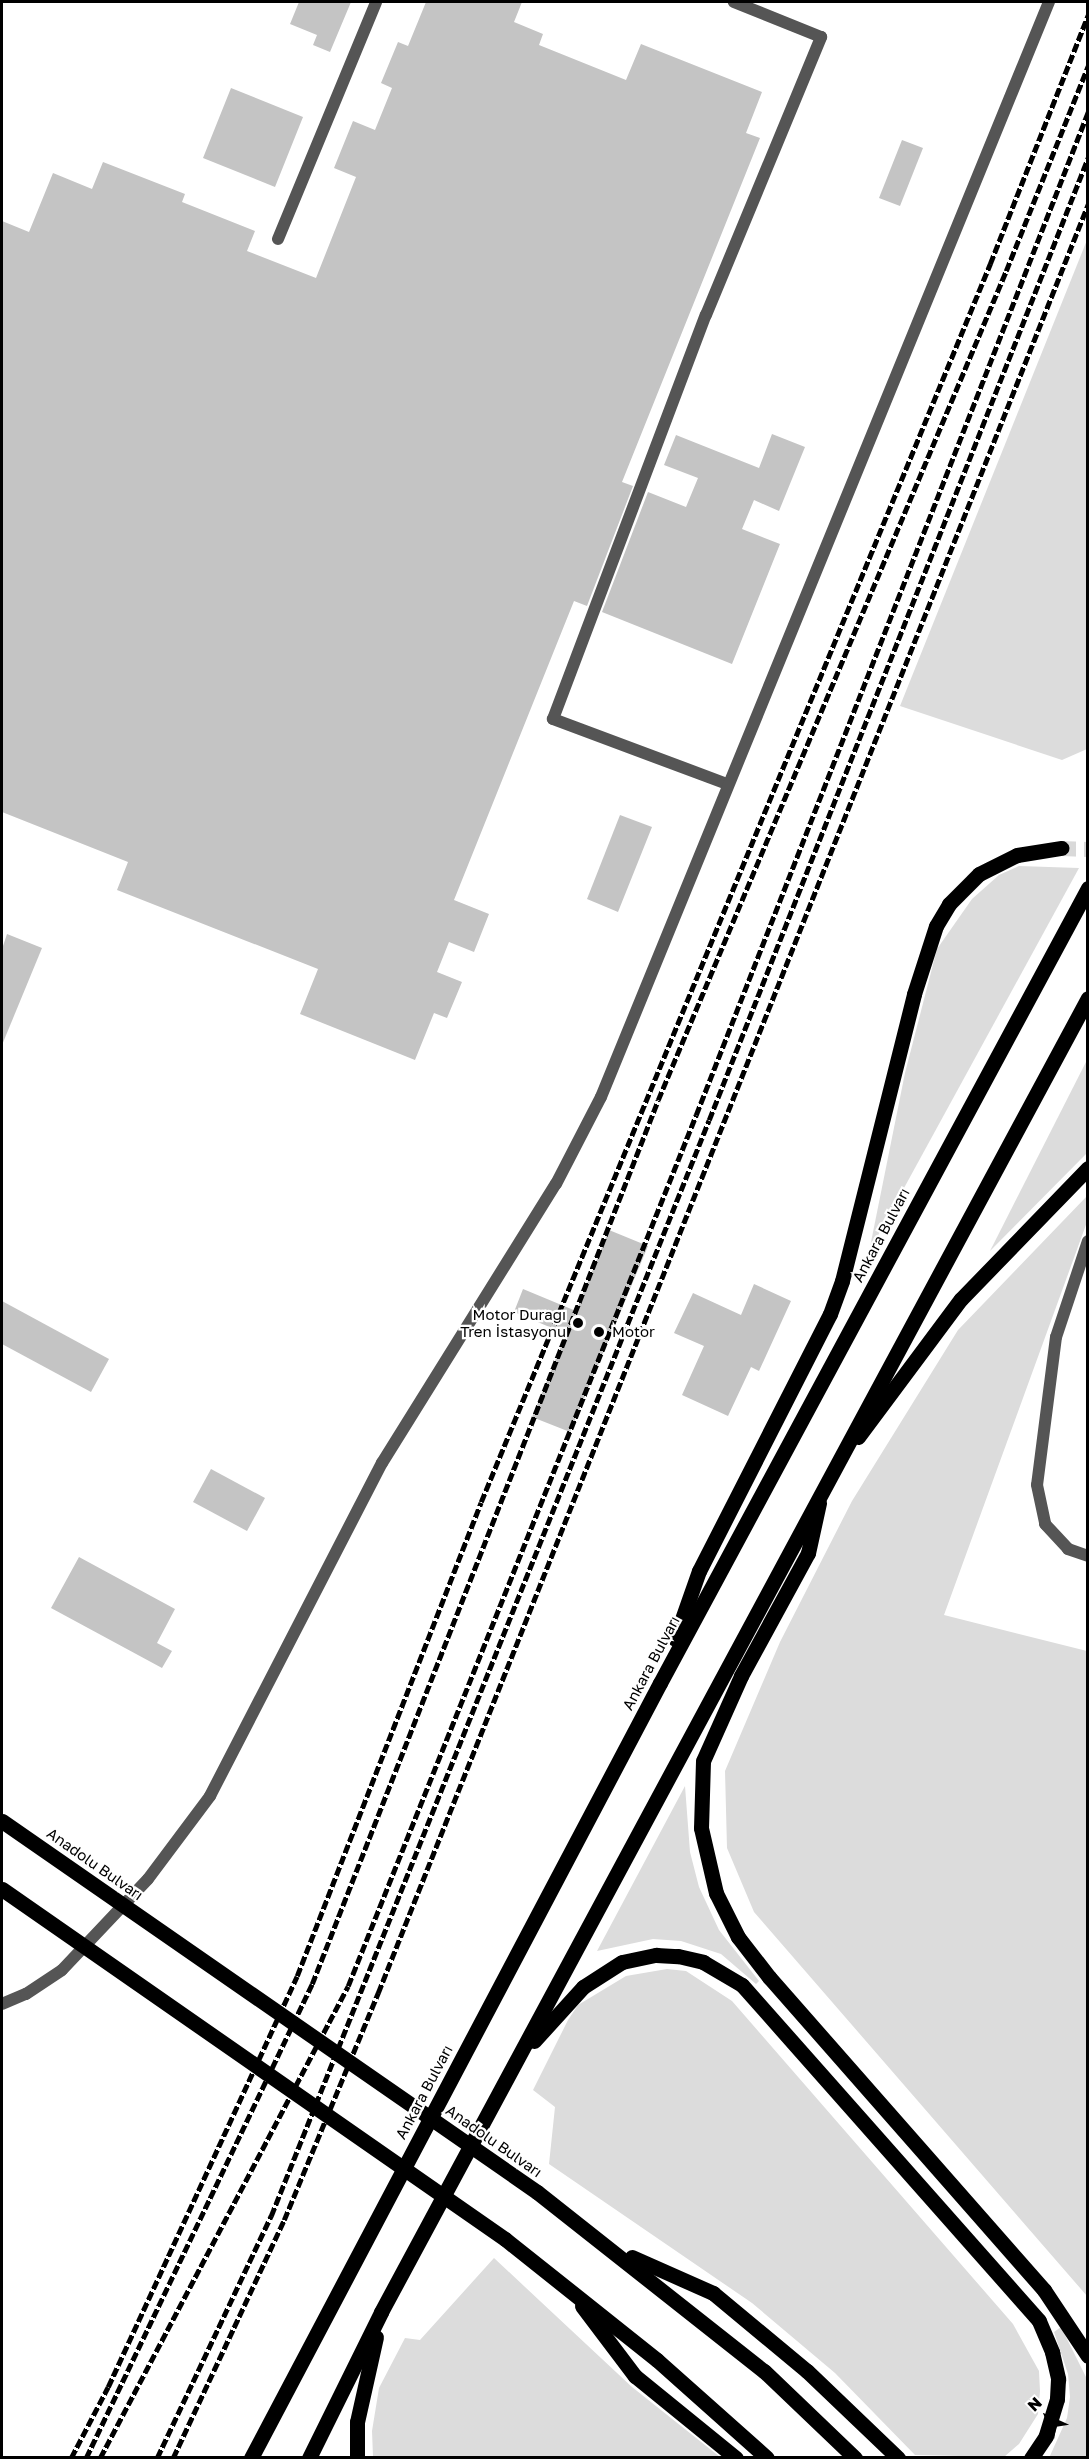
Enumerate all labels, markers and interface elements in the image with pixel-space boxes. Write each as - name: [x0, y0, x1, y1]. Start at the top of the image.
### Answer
- street label: Ankara Bulvarı: [849, 1185, 913, 1285]
- place label: Motor Durağı Tren İstasyonu: [460, 1305, 566, 1340]
- marker: Motor Durağı Tren İstasyonu: [571, 1316, 585, 1330]
- marker: Motor: [590, 1323, 608, 1341]
- place label: Motor: [612, 1323, 655, 1341]
- street label: Ankara Bulvarı: [619, 1613, 683, 1713]
- street label: Anadolu Bulvarı: [43, 1824, 147, 1904]
- street label: Ankara Bulvarı: [392, 2042, 456, 2142]
- street label: Anadolu Bulvarı: [442, 2101, 546, 2181]
- north arrow: [1017, 2387, 1077, 2447]
- text: N: [1023, 2393, 1046, 2415]

